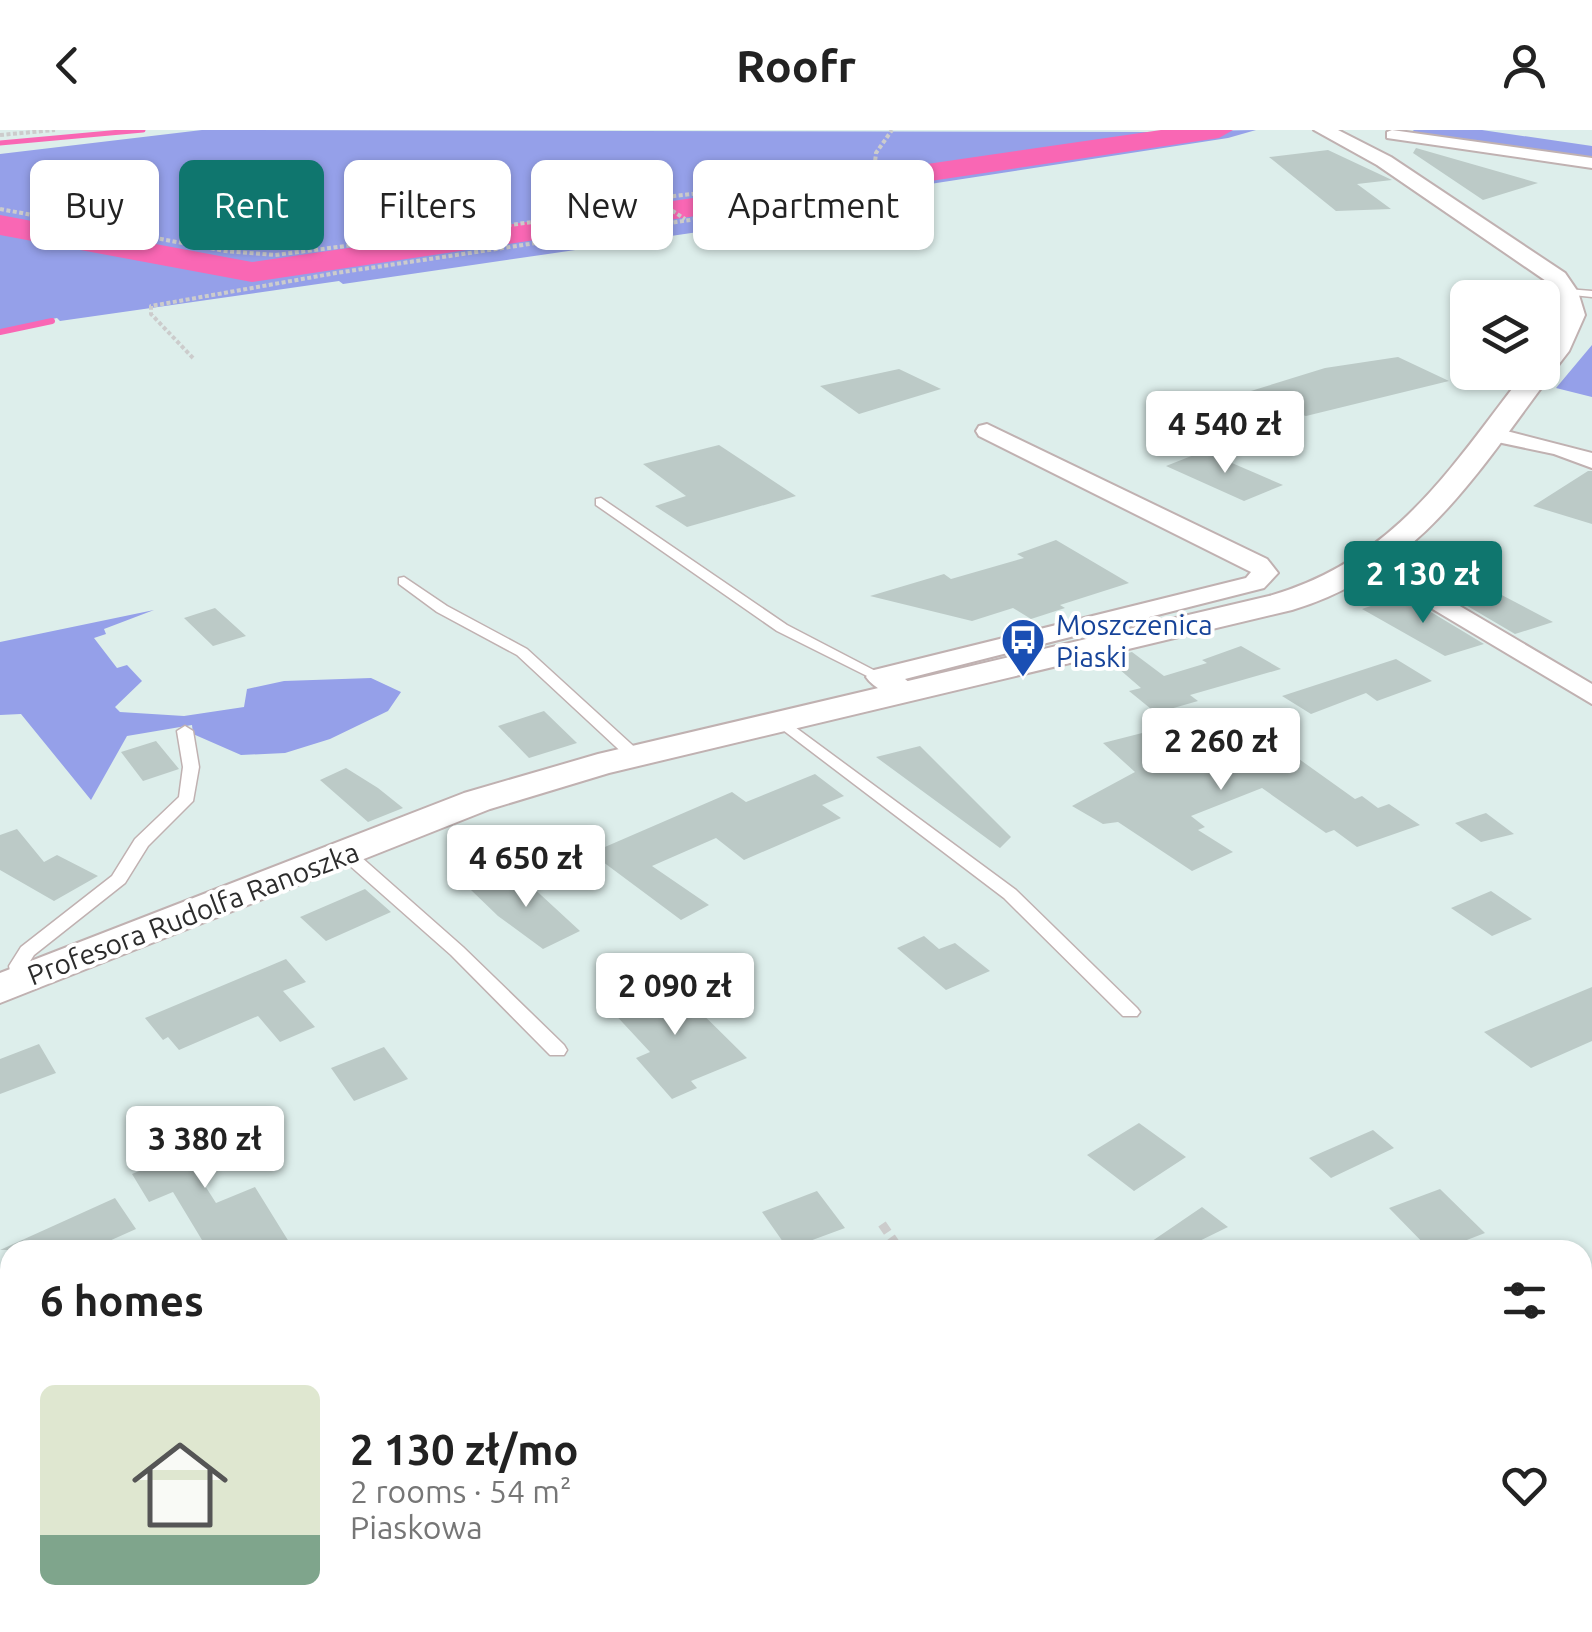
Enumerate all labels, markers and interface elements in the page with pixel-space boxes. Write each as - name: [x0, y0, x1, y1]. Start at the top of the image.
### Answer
- icon: back: [40, 38, 95, 93]
- icon: person: [1497, 38, 1552, 93]
- text: Roofr: [736, 40, 856, 91]
- chip: Buy: [30, 160, 159, 250]
- chip: Rent: [179, 160, 324, 250]
- chip: Filters: [344, 160, 511, 250]
- chip: New: [531, 160, 673, 250]
- chip: Apartment: [693, 160, 934, 250]
- map controls: [1450, 280, 1560, 390]
- button: layers: [1450, 280, 1560, 390]
- pin: 4 540 zł: [1122, 391, 1328, 476]
- text: 4 540 zł: [1168, 405, 1282, 441]
- pin: 2 130 zł: [1320, 541, 1526, 626]
- text: 2 130 zł: [1366, 555, 1480, 591]
- place label: Moszczenica Piaski: [1056, 609, 1213, 672]
- bus stop icon: Moszczenica Piaski: [1000, 617, 1046, 678]
- pin: 2 260 zł: [1118, 708, 1324, 793]
- text: 2 260 zł: [1164, 722, 1278, 758]
- pin: 4 650 zł: [423, 825, 629, 910]
- street label: Profesora Rudolfa Ranoszka: [23, 835, 363, 991]
- text: 4 650 zł: [469, 839, 583, 875]
- pin: 2 090 zł: [572, 953, 778, 1038]
- text: 2 090 zł: [618, 967, 732, 1003]
- pin: 3 380 zł: [102, 1106, 308, 1191]
- text: 3 380 zł: [148, 1120, 262, 1156]
- icon: filters: [1497, 1273, 1552, 1328]
- text: 6 homes: [40, 1277, 204, 1324]
- icon: home: [120, 1425, 240, 1545]
- text: 2 130 zł/mo: [350, 1426, 579, 1473]
- icon: heart: [1497, 1458, 1552, 1513]
- text: 2 rooms · 54 m²: [350, 1473, 571, 1509]
- text: Piaskowa: [350, 1509, 483, 1545]

